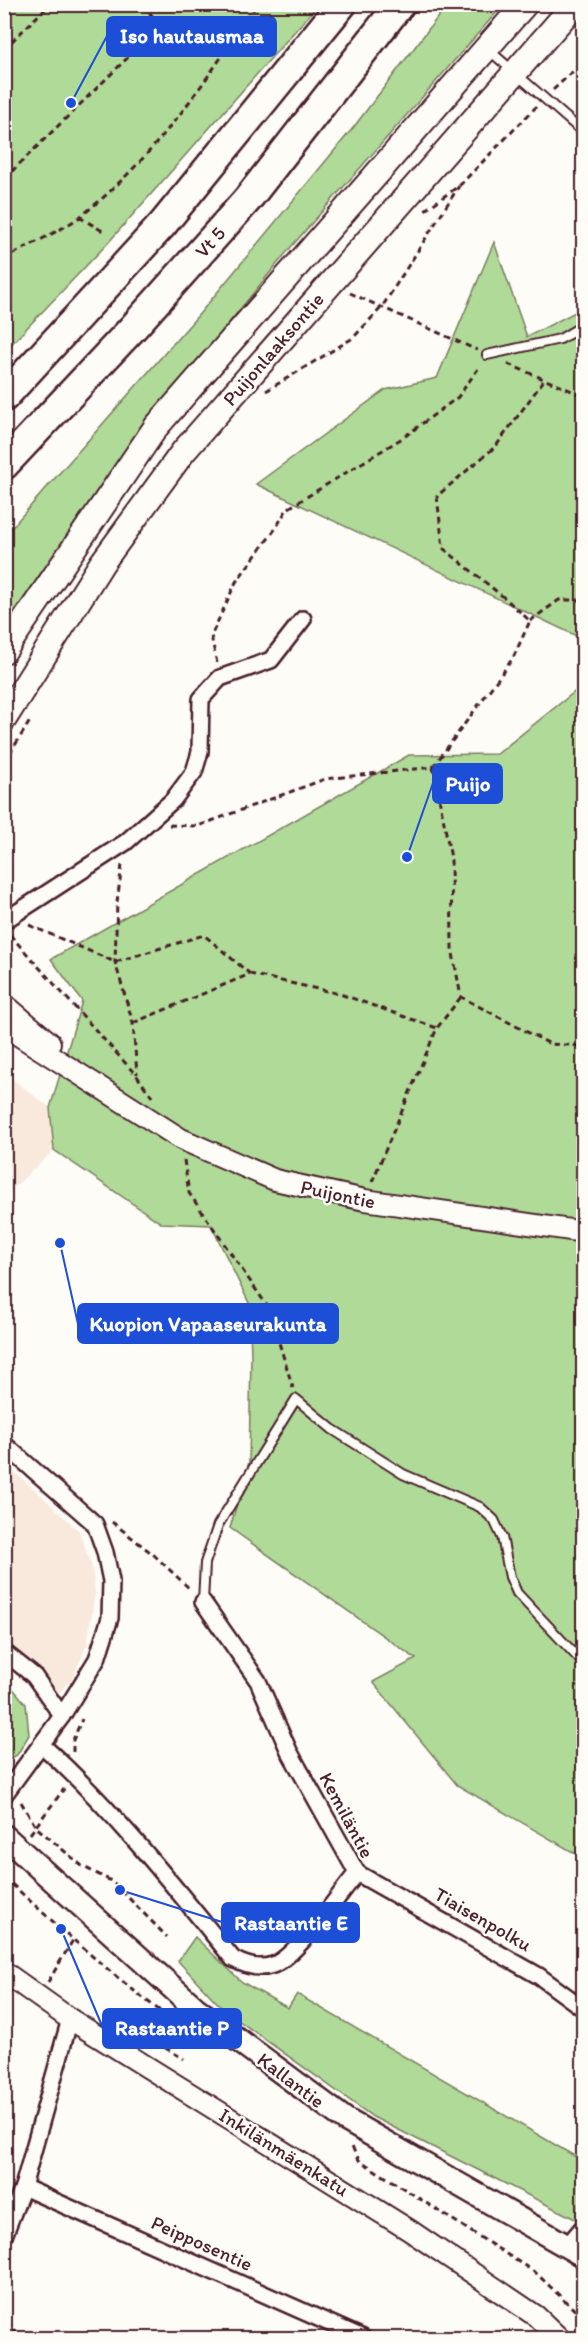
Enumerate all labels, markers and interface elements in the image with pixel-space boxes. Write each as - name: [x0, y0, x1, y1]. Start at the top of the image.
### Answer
- callout: Iso hautausmaa: [107, 17, 276, 56]
- text: Iso hautausmaa: [120, 23, 265, 48]
- street label: Vt 5: [190, 221, 230, 263]
- street label: Puijonlaaksontie: [217, 287, 329, 411]
- callout: Puijo: [433, 764, 502, 803]
- text: Puijo: [446, 771, 491, 797]
- street label: Puijontie: [299, 1174, 377, 1214]
- callout: Kuopion Vapaaseurakunta: [78, 1304, 338, 1343]
- text: Kuopion Vapaaseurakunta: [90, 1311, 328, 1337]
- street label: Kemiläntie: [314, 1768, 380, 1862]
- street label: Tiaisenpolku: [430, 1882, 536, 1956]
- callout: Rastaantie E: [222, 1903, 359, 1942]
- text: Rastaantie E: [234, 1910, 348, 1935]
- callout: Rastaantie P: [103, 2009, 241, 2048]
- text: Rastaantie P: [115, 2015, 229, 2040]
- street label: Kallantie: [253, 2047, 329, 2113]
- street label: Inkilänmäenkatu: [215, 2103, 353, 2201]
- street label: Peipposentie: [148, 2210, 256, 2276]

